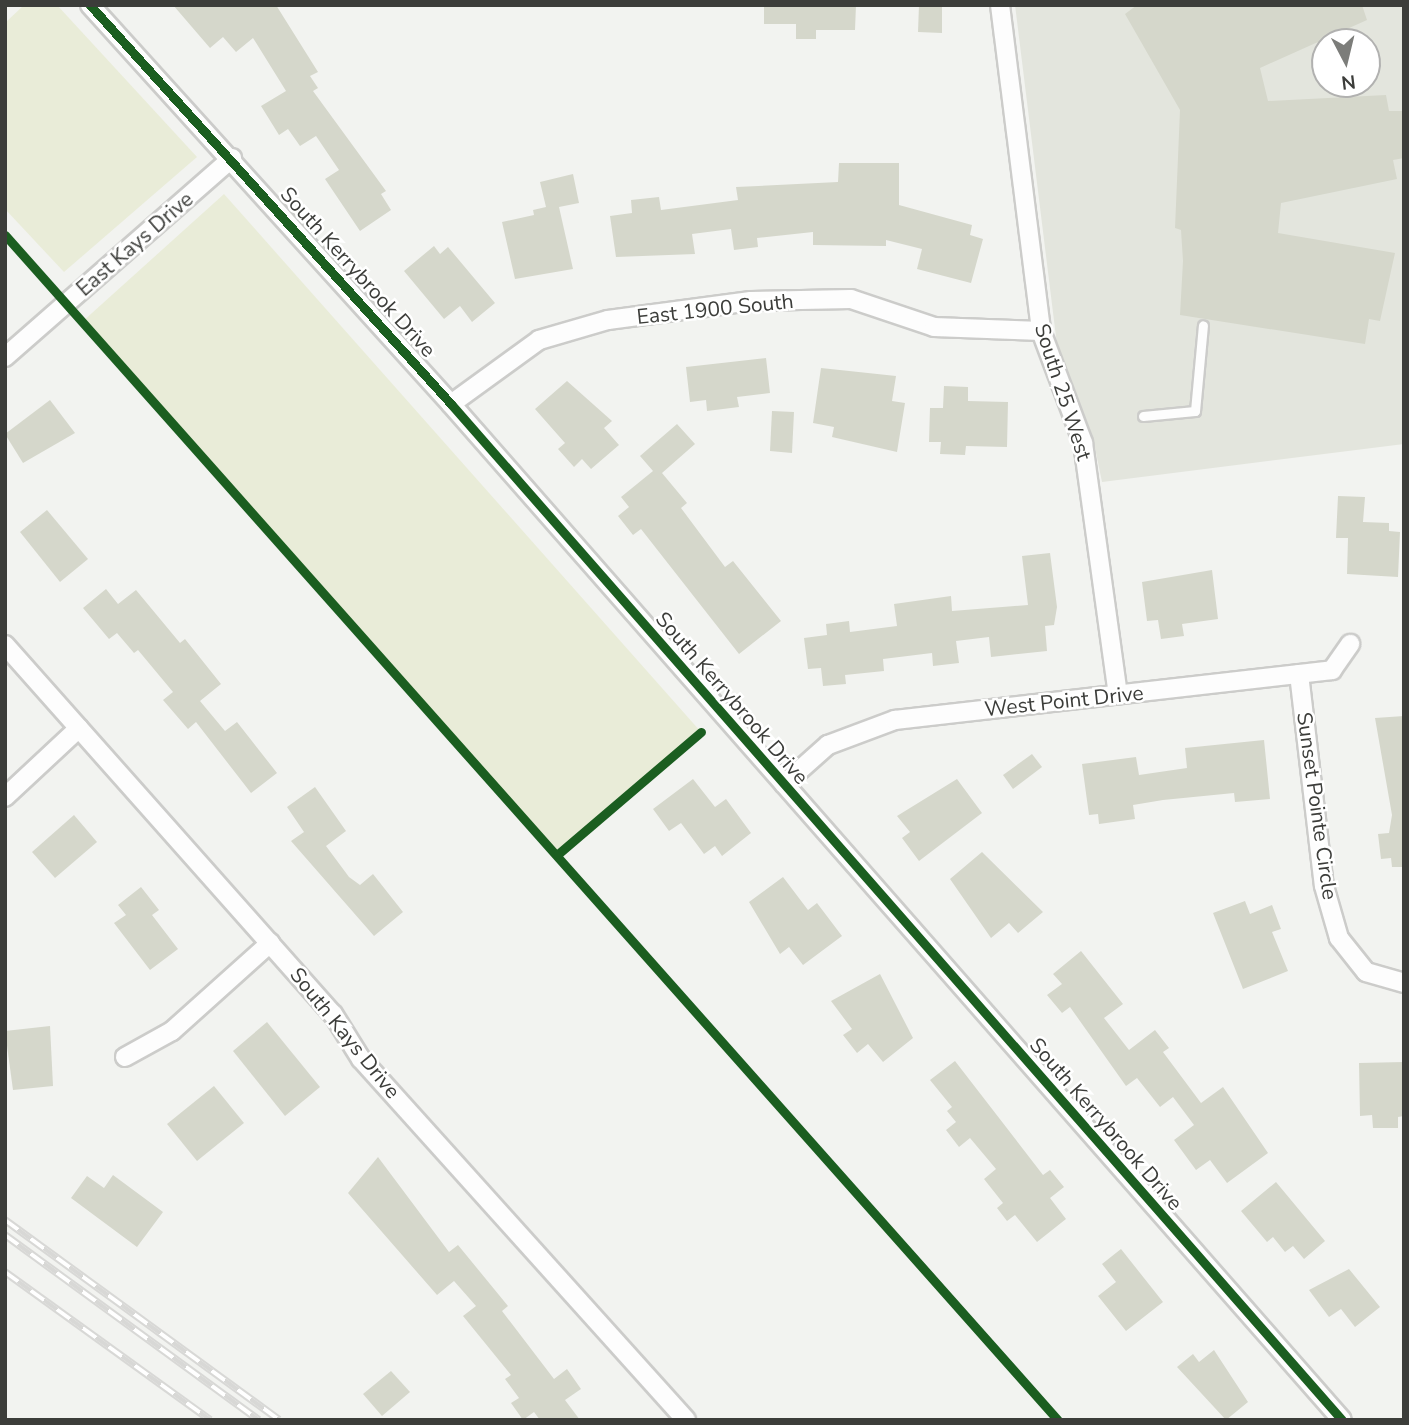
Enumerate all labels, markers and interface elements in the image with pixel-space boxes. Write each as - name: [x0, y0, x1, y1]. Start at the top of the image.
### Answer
- north arrow: [1311, 28, 1381, 98]
- text: N: [1340, 68, 1357, 96]
- street label: South Kerrybrook Drive: [275, 182, 441, 362]
- street label: East Kays Drive: [72, 187, 198, 301]
- street label: East 1900 South: [635, 288, 795, 330]
- street label: South 25 West: [1029, 321, 1097, 463]
- street label: South Kerrybrook Drive: [650, 607, 814, 789]
- street label: West Point Drive: [983, 680, 1145, 722]
- street label: Sunset Pointe Circle: [1291, 711, 1343, 901]
- street label: South Kays Drive: [285, 962, 405, 1104]
- street label: South Kerrybrook Drive: [1024, 1033, 1188, 1215]

